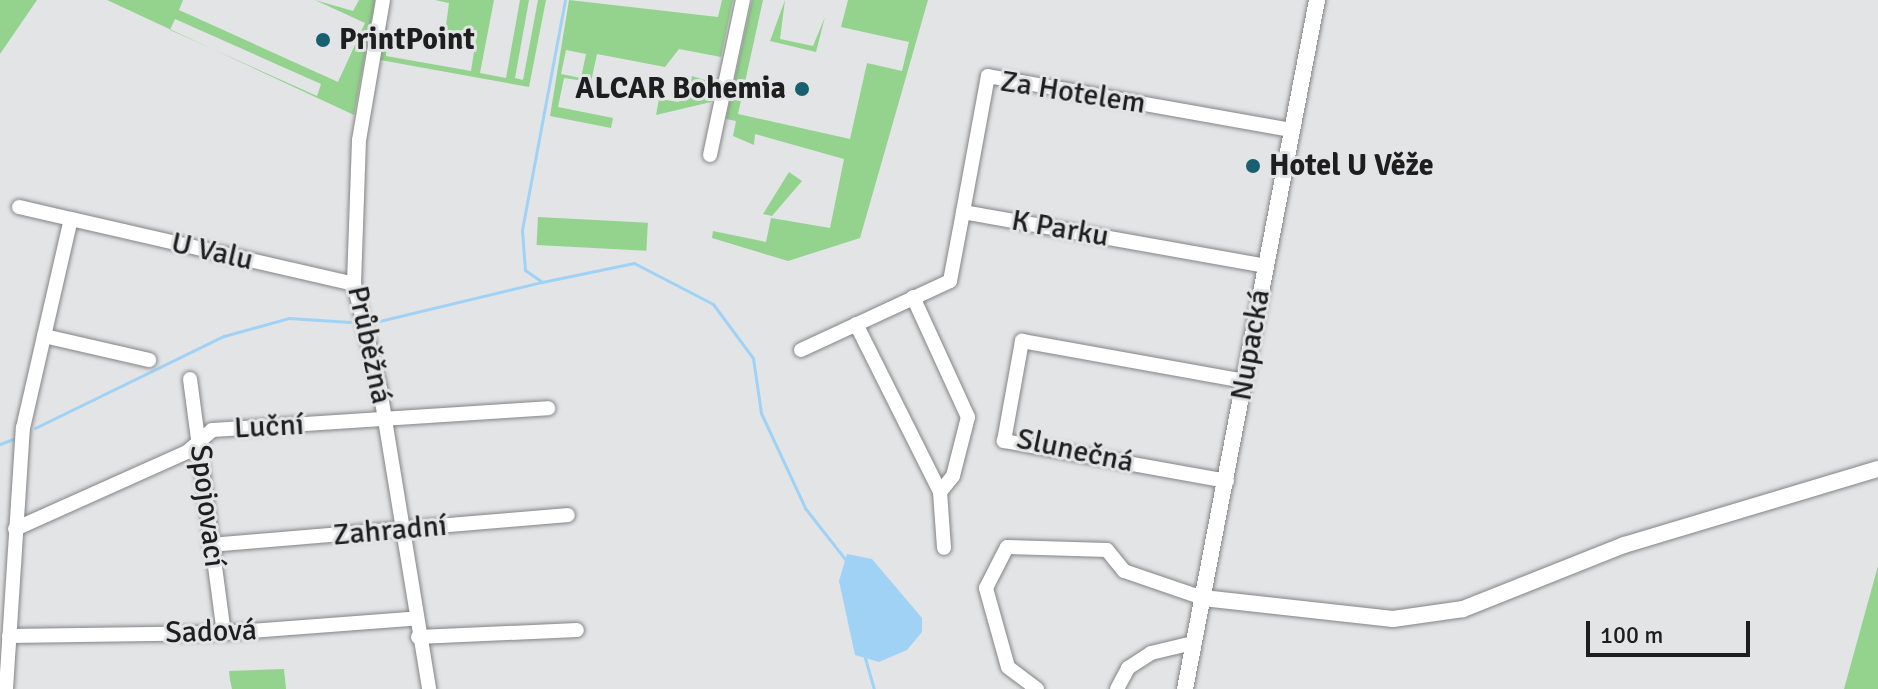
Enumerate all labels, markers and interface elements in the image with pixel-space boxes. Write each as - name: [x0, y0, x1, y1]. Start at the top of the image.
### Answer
- place label: PrintPoint: [339, 22, 475, 58]
- marker: PrintPoint: [314, 31, 332, 49]
- street label: Za Hotelem: [998, 64, 1148, 122]
- place label: ALCAR Bohemia: [575, 71, 786, 107]
- marker: ALCAR Bohemia: [793, 80, 811, 98]
- place label: Hotel U Věže: [1269, 148, 1434, 184]
- marker: Hotel U Věže: [1244, 157, 1262, 175]
- street label: K Parku: [1009, 203, 1111, 255]
- street label: U Valu: [168, 225, 256, 279]
- street label: Průběžná: [339, 283, 399, 407]
- street label: Nupacká: [1224, 287, 1278, 403]
- street label: Luční: [233, 407, 305, 447]
- street label: Slunečná: [1013, 421, 1137, 481]
- street label: Spojovací: [182, 443, 232, 569]
- street label: Zahradní: [332, 508, 448, 554]
- scale bar: [1590, 605, 1754, 655]
- street label: Sadová: [165, 612, 257, 652]
- text: 100 m: [1600, 620, 1663, 650]

